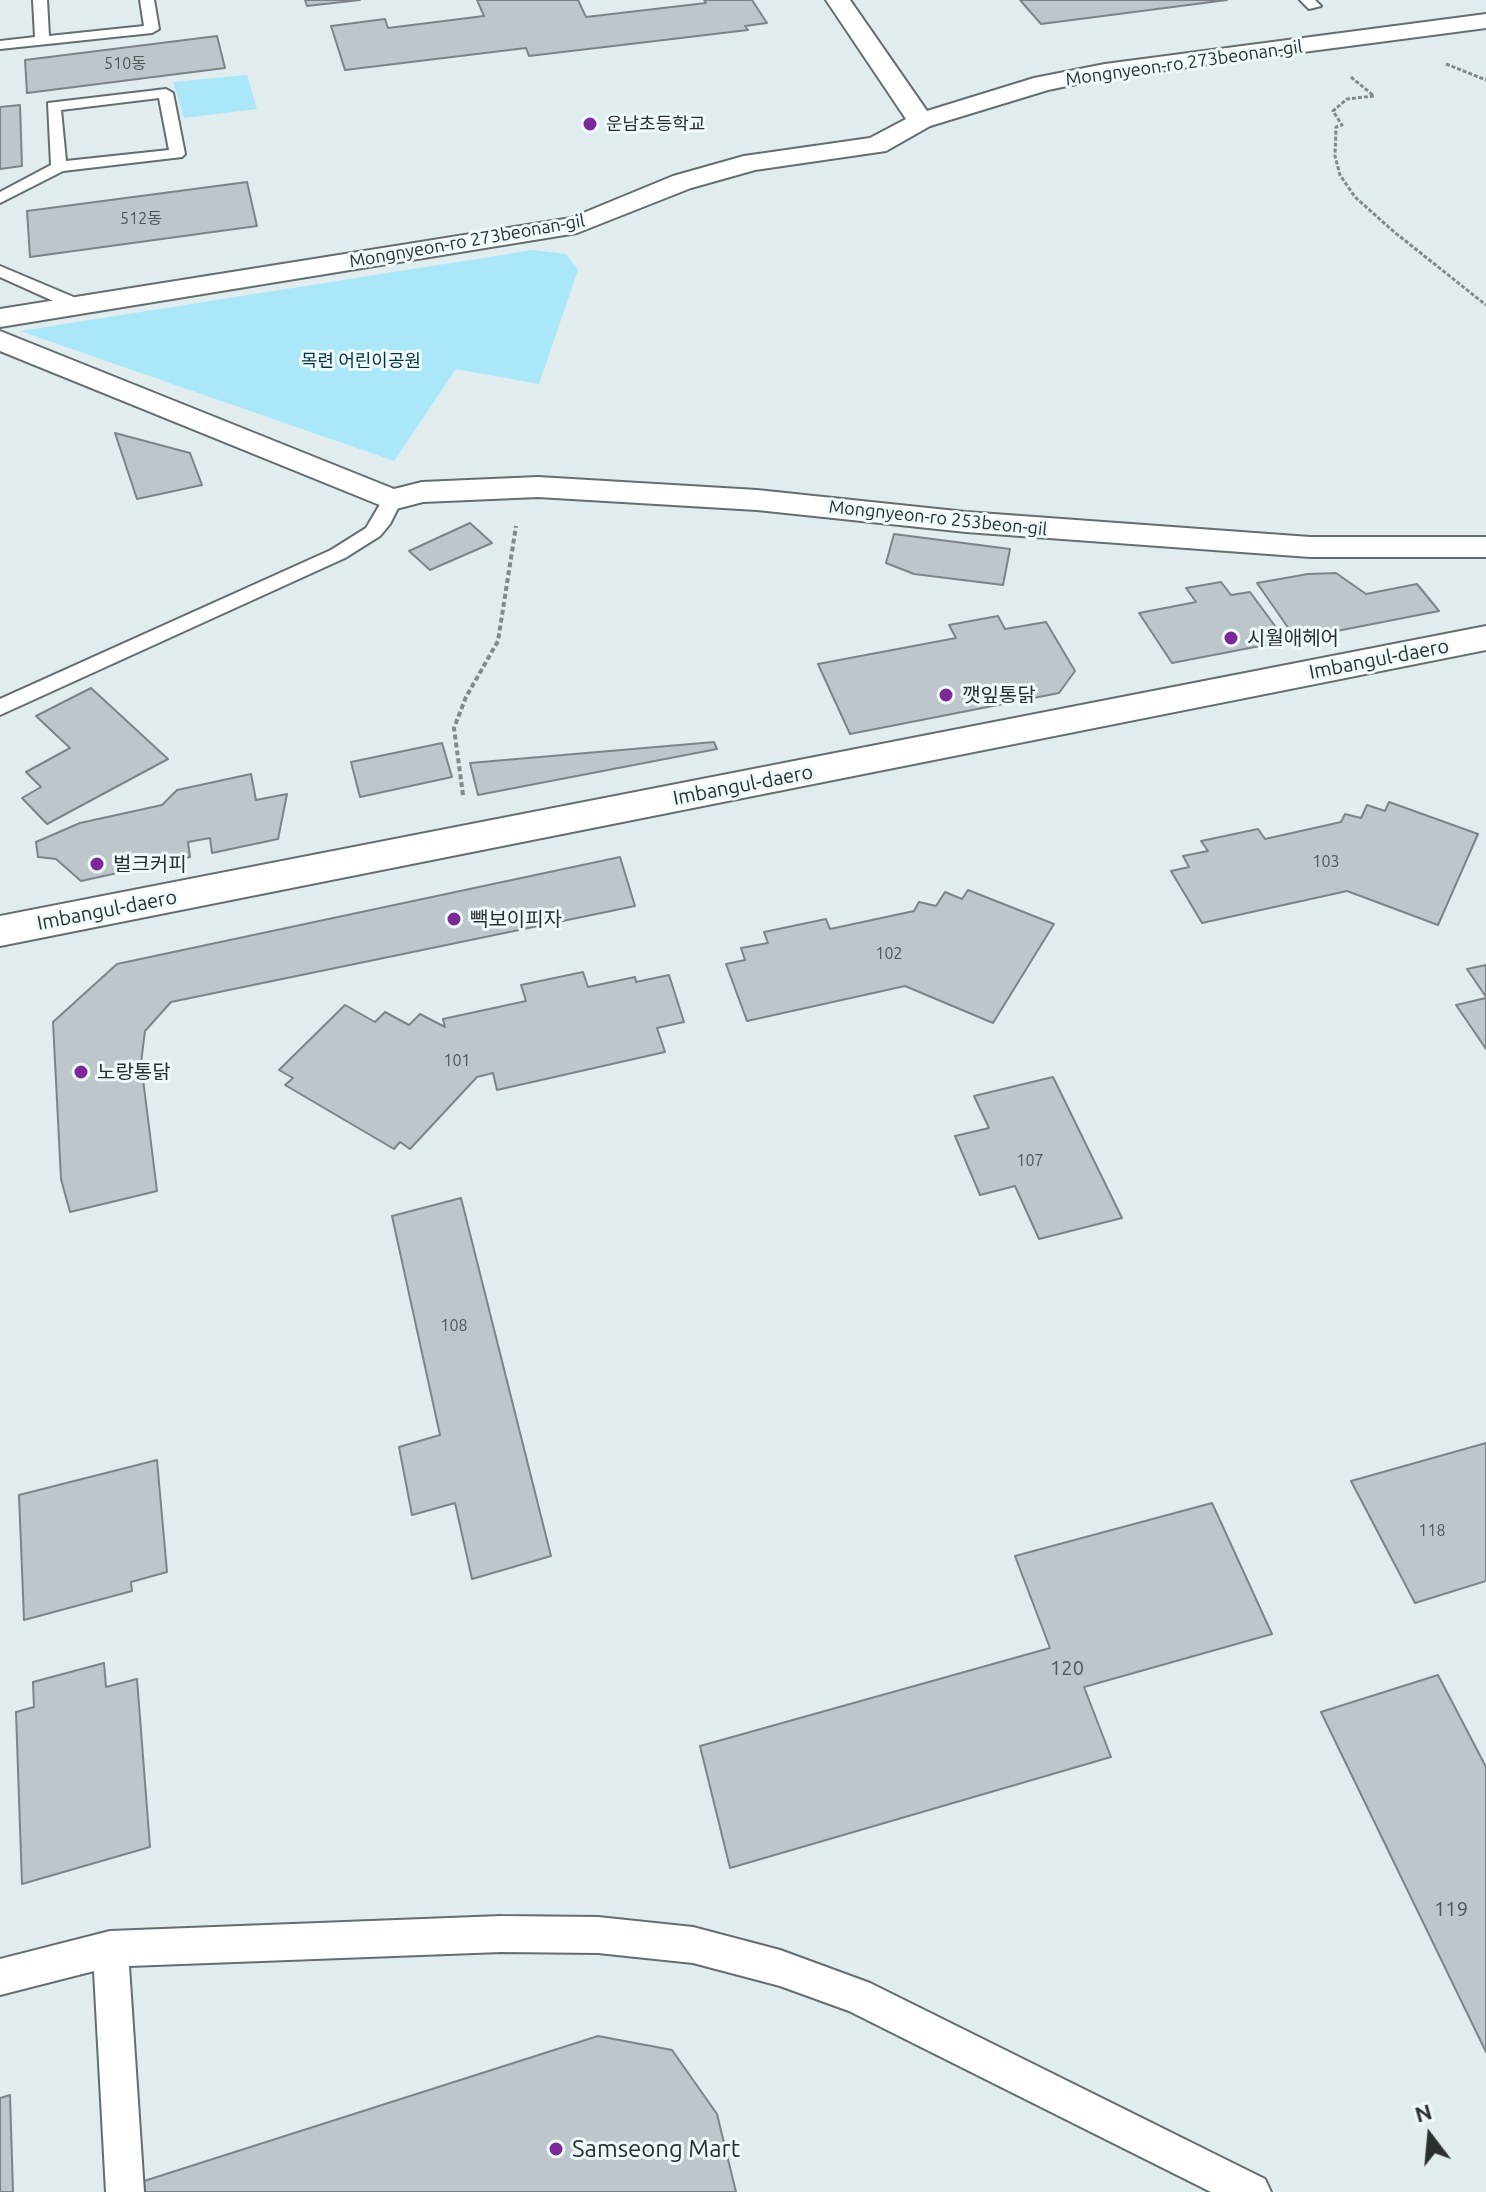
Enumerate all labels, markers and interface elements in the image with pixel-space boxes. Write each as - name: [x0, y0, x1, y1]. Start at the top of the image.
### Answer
- street label: Mongnyeon-ro 273beonan-gil: [1064, 36, 1304, 90]
- house number: 510동: [104, 54, 146, 74]
- place label: 운남초등학교: [606, 113, 705, 135]
- marker: 운남초등학교: [581, 115, 599, 133]
- house number: 512동: [120, 209, 162, 229]
- street label: Mongnyeon-ro 273beonan-gil: [347, 210, 587, 272]
- park label: 목련 어린이공원: [301, 350, 421, 372]
- street label: Mongnyeon-ro 253beon-gil: [828, 496, 1048, 540]
- place label: 시월애헤어: [1247, 626, 1339, 650]
- marker: 시월애헤어: [1222, 629, 1240, 647]
- street label: Imbangul-daero: [1307, 634, 1451, 684]
- place label: 깻잎통닭: [962, 683, 1036, 707]
- marker: 깻잎통닭: [937, 686, 955, 704]
- street label: Imbangul-daero: [671, 760, 815, 810]
- place label: 벌크커피: [113, 852, 187, 876]
- house number: 103: [1312, 852, 1340, 872]
- marker: 벌크커피: [88, 855, 106, 873]
- street label: Imbangul-daero: [35, 885, 179, 935]
- place label: 빽보이피자: [470, 907, 562, 931]
- marker: 빽보이피자: [445, 910, 463, 928]
- house number: 102: [875, 944, 903, 964]
- house number: 101: [443, 1051, 471, 1071]
- place label: 노랑통닭: [97, 1060, 171, 1084]
- marker: 노랑통닭: [72, 1063, 90, 1081]
- house number: 107: [1016, 1151, 1044, 1171]
- house number: 108: [440, 1316, 468, 1336]
- house number: 118: [1418, 1521, 1446, 1541]
- house number: 120: [1050, 1656, 1084, 1680]
- house number: 119: [1434, 1897, 1468, 1921]
- north arrow: [1390, 2096, 1470, 2176]
- text: N: [1412, 2098, 1435, 2127]
- place label: Samseong Mart: [572, 2135, 740, 2163]
- marker: Samseong Mart: [547, 2140, 565, 2158]

